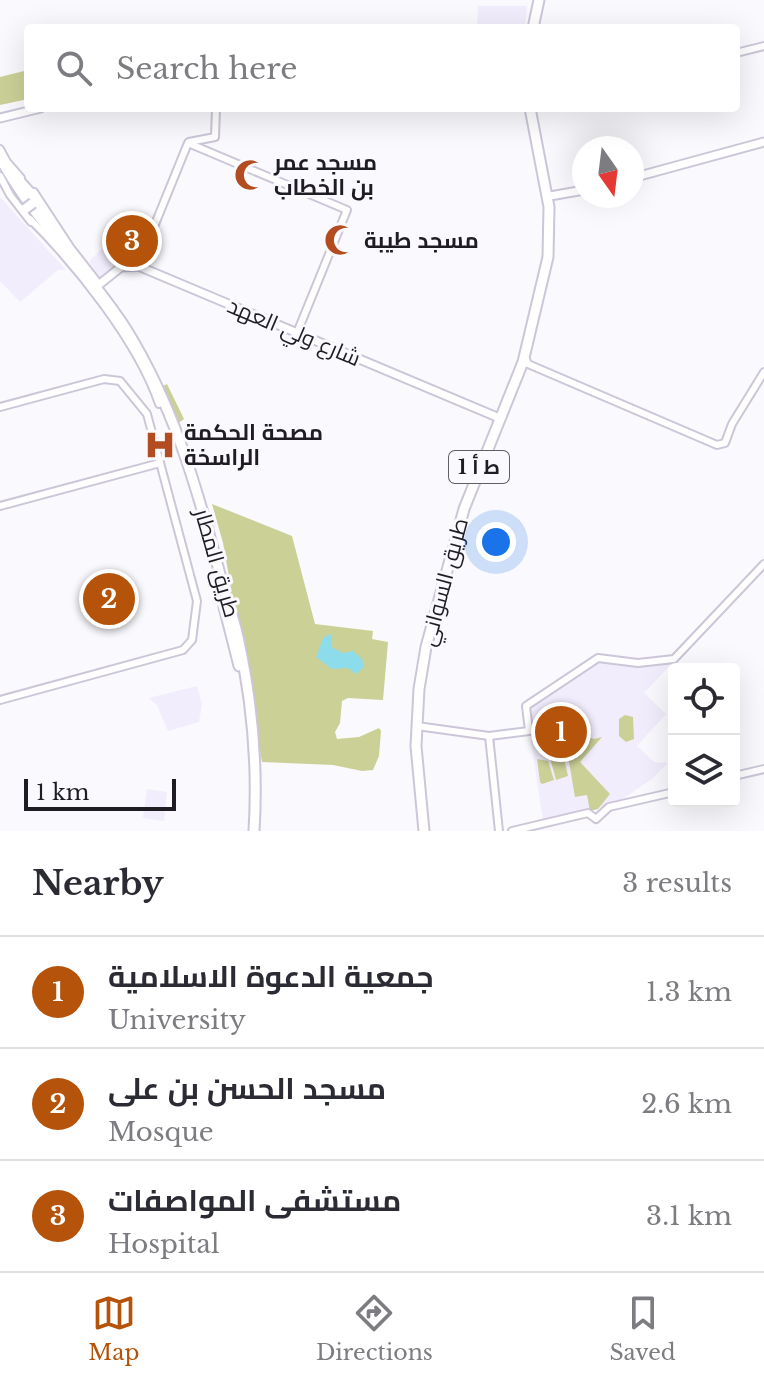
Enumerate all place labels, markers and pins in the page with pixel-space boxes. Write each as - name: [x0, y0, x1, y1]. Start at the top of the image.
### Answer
- place label: مسجد عمر بن الخطاب: [273, 149, 377, 201]
- mosque icon: مسجد عمر بن الخطاب: [233, 158, 267, 192]
- pin: 3: [106, 211, 158, 271]
- mosque icon: مسجد طيبة: [323, 223, 357, 257]
- place label: مسجد طيبة: [364, 227, 479, 254]
- place label: مصحة الحكمة الراسخة: [184, 419, 323, 471]
- hospital icon: مصحة الحكمة الراسخة: [143, 428, 177, 462]
- pin: 2: [83, 569, 135, 629]
- pin: 1: [535, 702, 587, 762]

